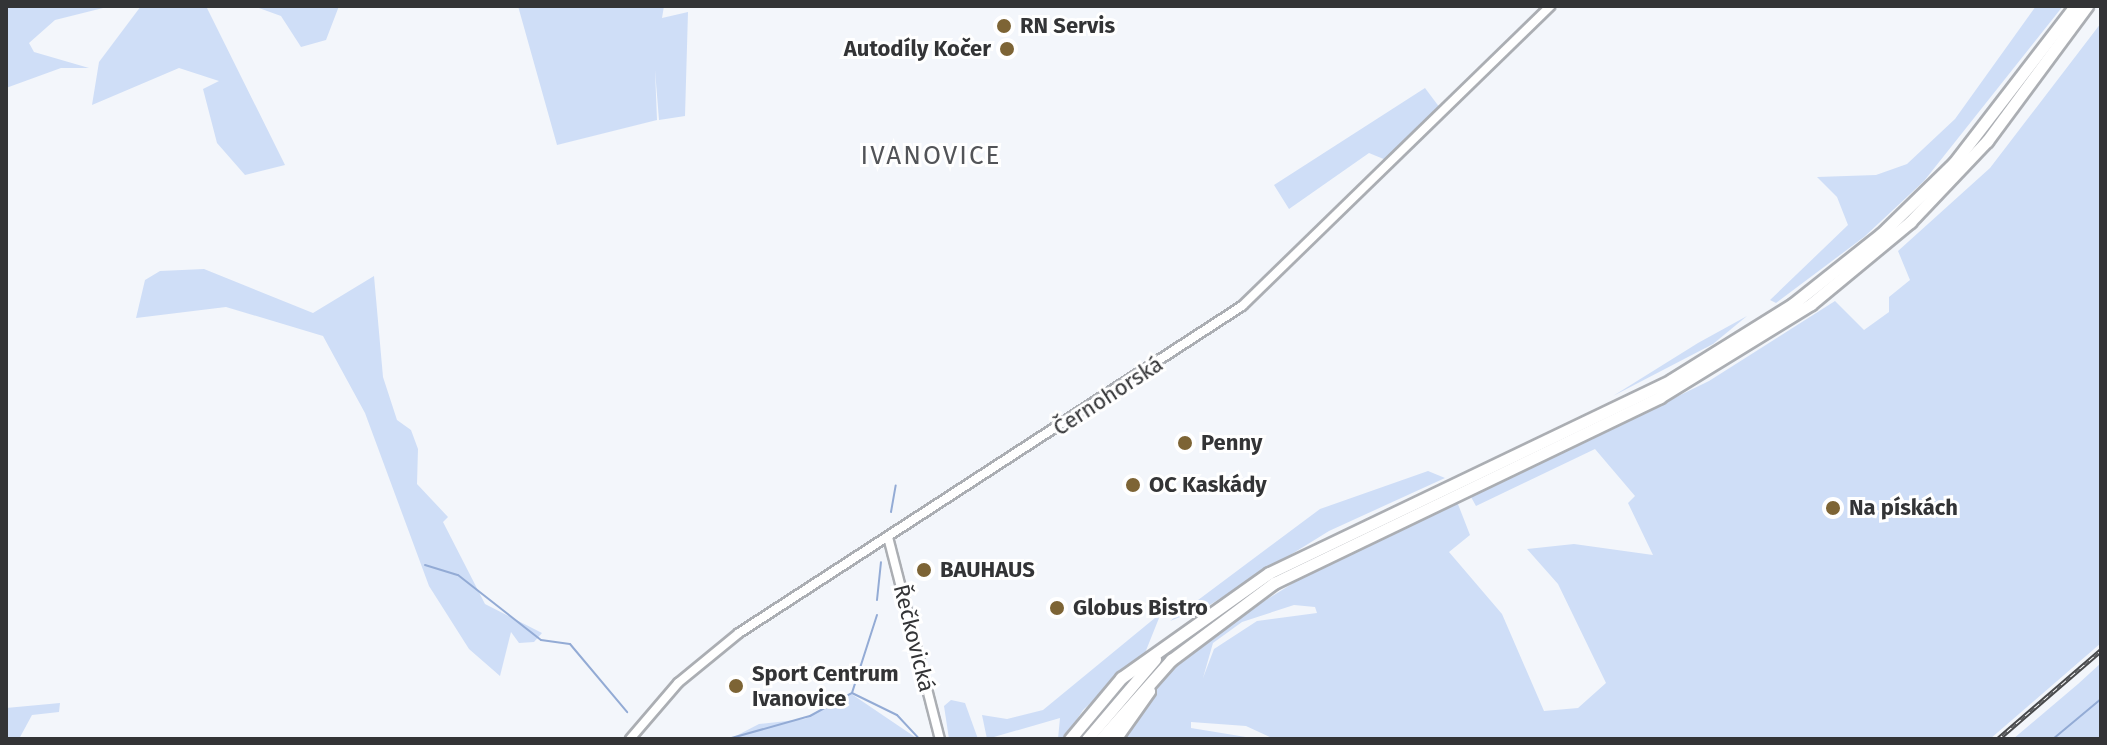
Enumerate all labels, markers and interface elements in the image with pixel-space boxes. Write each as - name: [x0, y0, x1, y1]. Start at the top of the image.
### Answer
- place label: RN Servis: [1020, 13, 1115, 39]
- marker: RN Servis: [995, 17, 1013, 35]
- place label: Autodíly Kočer: [844, 36, 991, 62]
- marker: Autodíly Kočer: [998, 40, 1016, 58]
- district label: IVANOVICE: [861, 140, 1001, 172]
- street label: Černohorská: [1048, 351, 1168, 441]
- place label: Penny: [1201, 430, 1262, 456]
- marker: Penny: [1176, 434, 1194, 452]
- place label: OC Kaskády: [1149, 472, 1267, 498]
- marker: OC Kaskády: [1124, 476, 1142, 494]
- place label: Na pískách: [1849, 495, 1958, 521]
- marker: Na pískách: [1824, 499, 1842, 517]
- place label: BAUHAUS: [940, 557, 1035, 583]
- marker: BAUHAUS: [915, 561, 933, 579]
- street label: Řečkovická: [888, 582, 940, 694]
- place label: Globus Bistro: [1073, 595, 1208, 621]
- marker: Globus Bistro: [1048, 599, 1066, 617]
- place label: Sport Centrum Ivanovice: [752, 660, 899, 712]
- marker: Sport Centrum Ivanovice: [727, 677, 745, 695]

